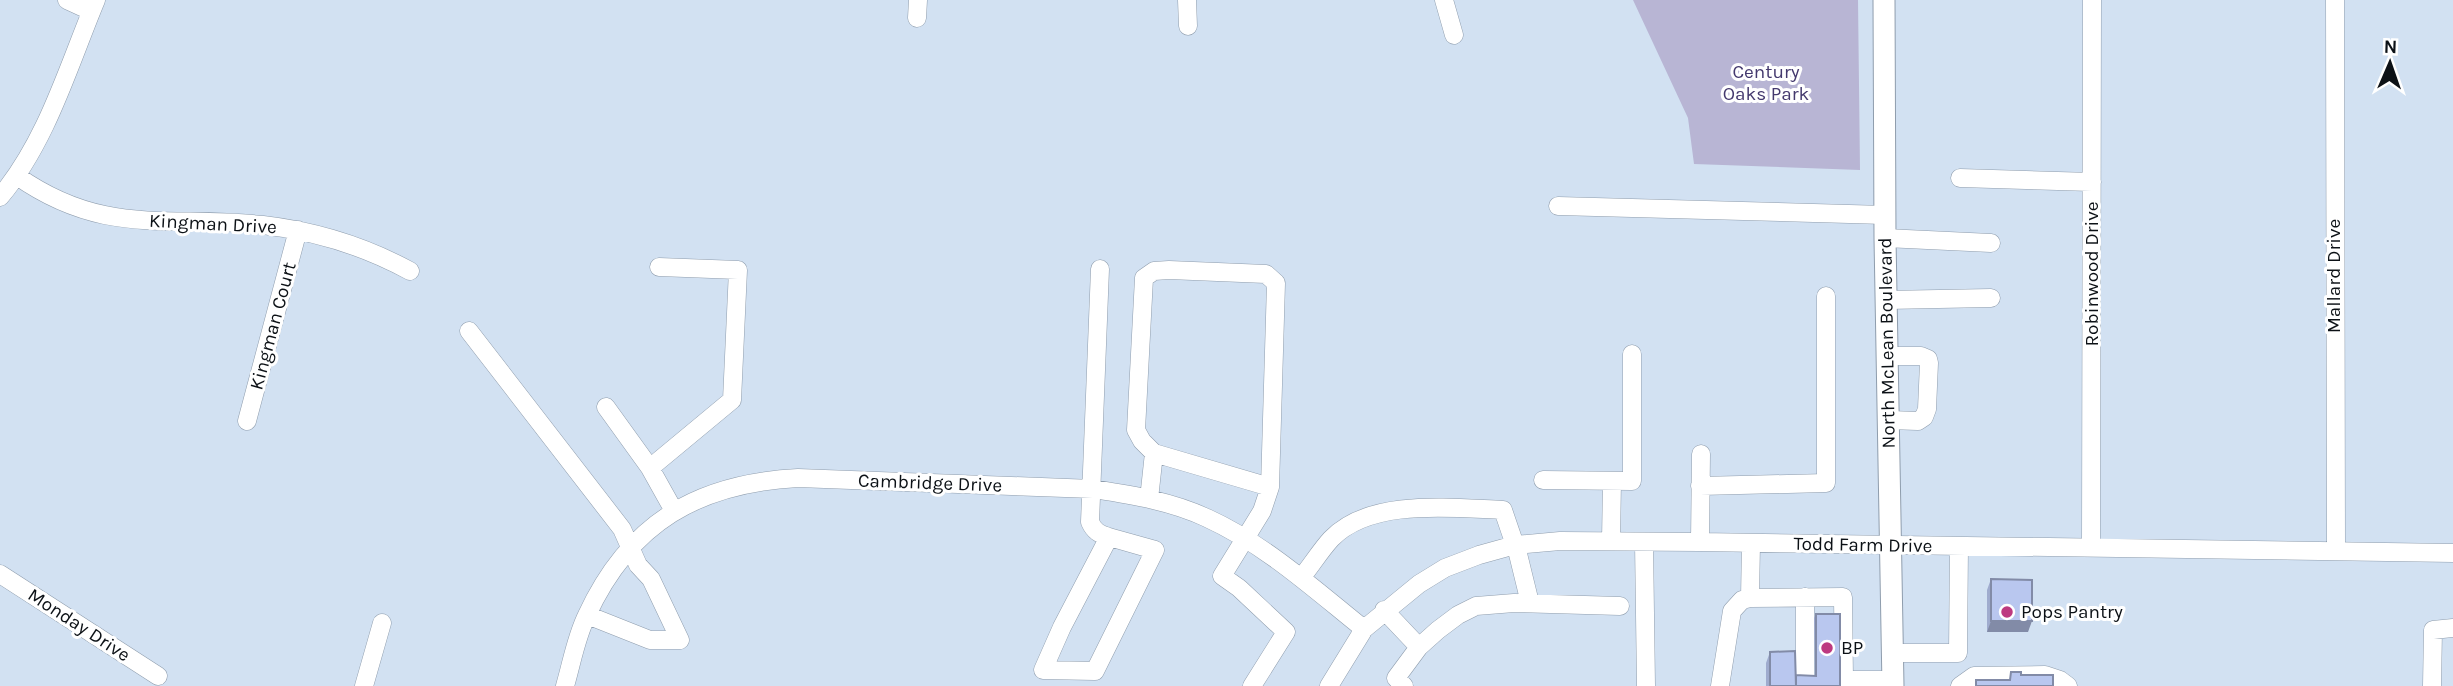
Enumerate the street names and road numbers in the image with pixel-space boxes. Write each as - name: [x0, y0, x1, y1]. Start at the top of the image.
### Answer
- street label: Robinwood Drive: [2081, 201, 2103, 347]
- street label: Kingman Drive: [149, 210, 277, 238]
- street label: Mallard Drive: [2323, 219, 2345, 333]
- street label: North McLean Boulevard: [1874, 237, 1900, 449]
- street label: Kingman Court: [245, 260, 301, 392]
- street label: Cambridge Drive: [858, 469, 1002, 497]
- street label: Todd Farm Drive: [1793, 533, 1933, 557]
- street label: Monday Drive: [24, 584, 134, 666]

